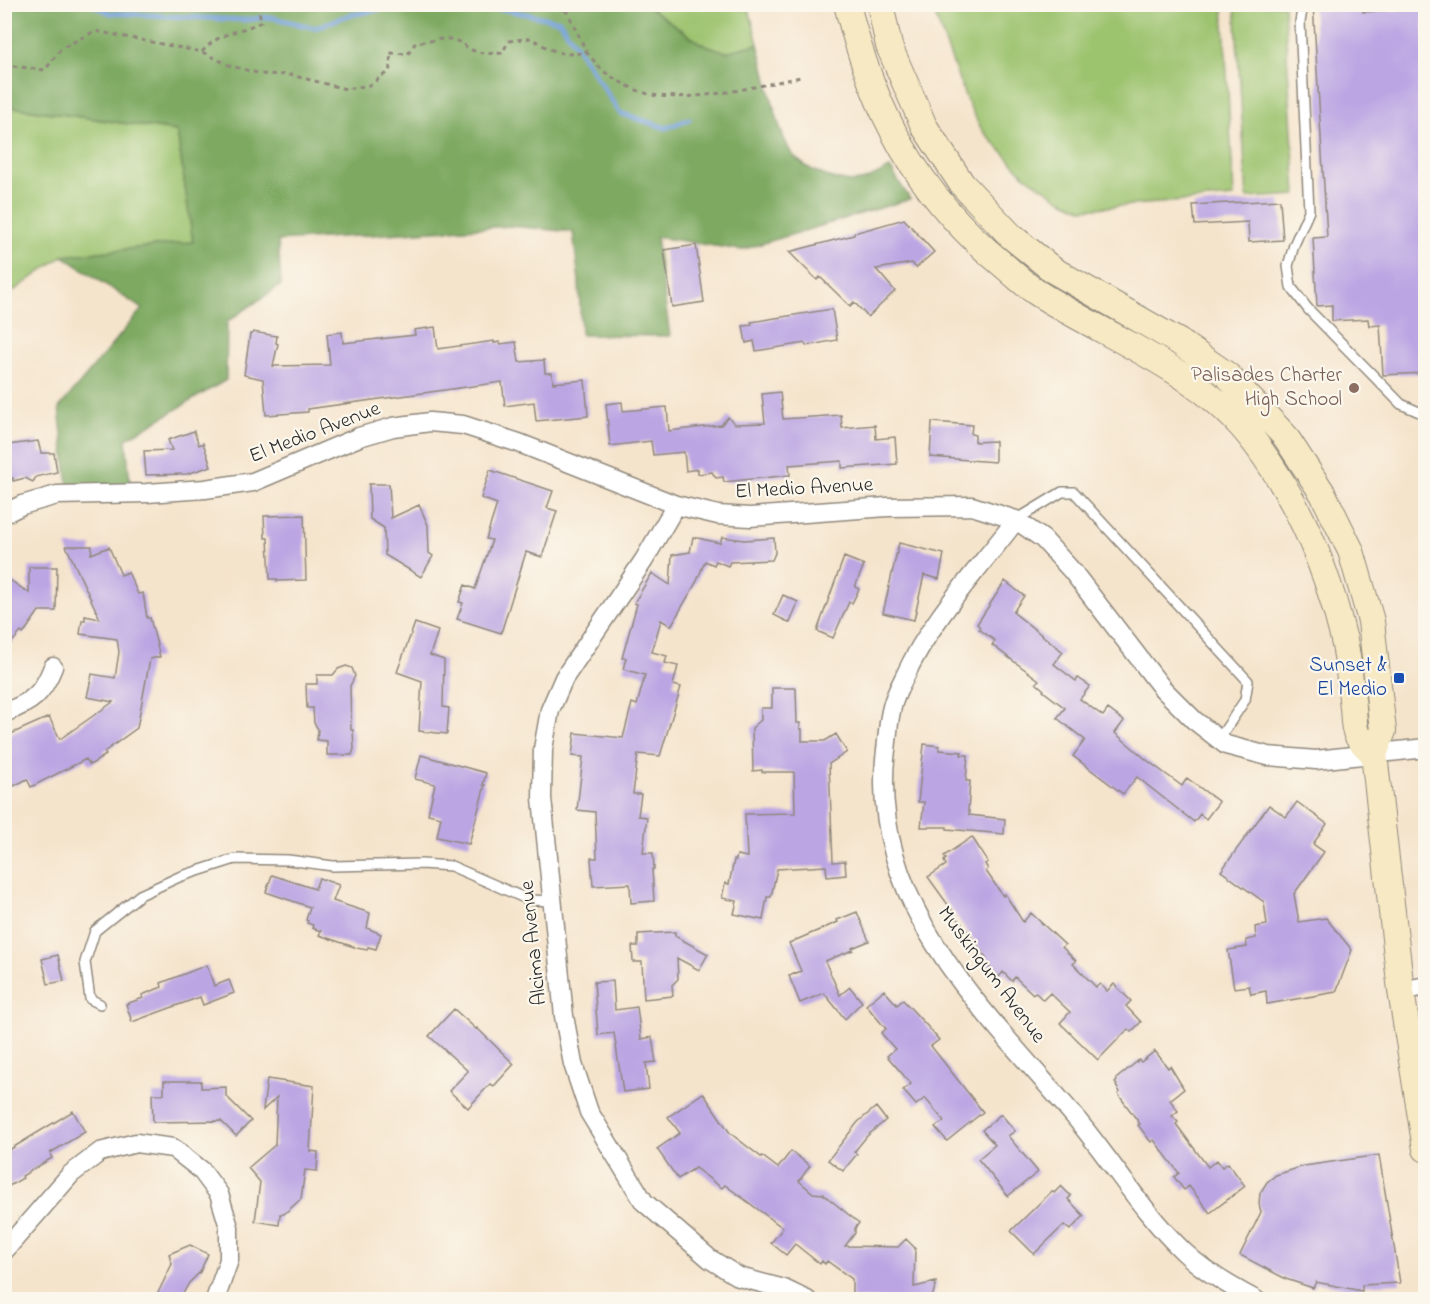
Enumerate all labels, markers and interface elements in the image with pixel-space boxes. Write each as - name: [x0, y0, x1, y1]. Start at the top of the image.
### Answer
- place label: Palisades Charter High School: [1191, 361, 1342, 417]
- marker: Palisades Charter High School: [1347, 381, 1361, 395]
- street label: El Medio Avenue: [245, 394, 385, 472]
- street label: El Medio Avenue: [734, 470, 874, 508]
- place label: Sunset & El Medio: [1309, 651, 1387, 705]
- marker: Sunset & El Medio: [1392, 671, 1406, 685]
- street label: Alcima Avenue: [512, 879, 555, 1007]
- street label: Muskingum Avenue: [928, 900, 1053, 1051]

